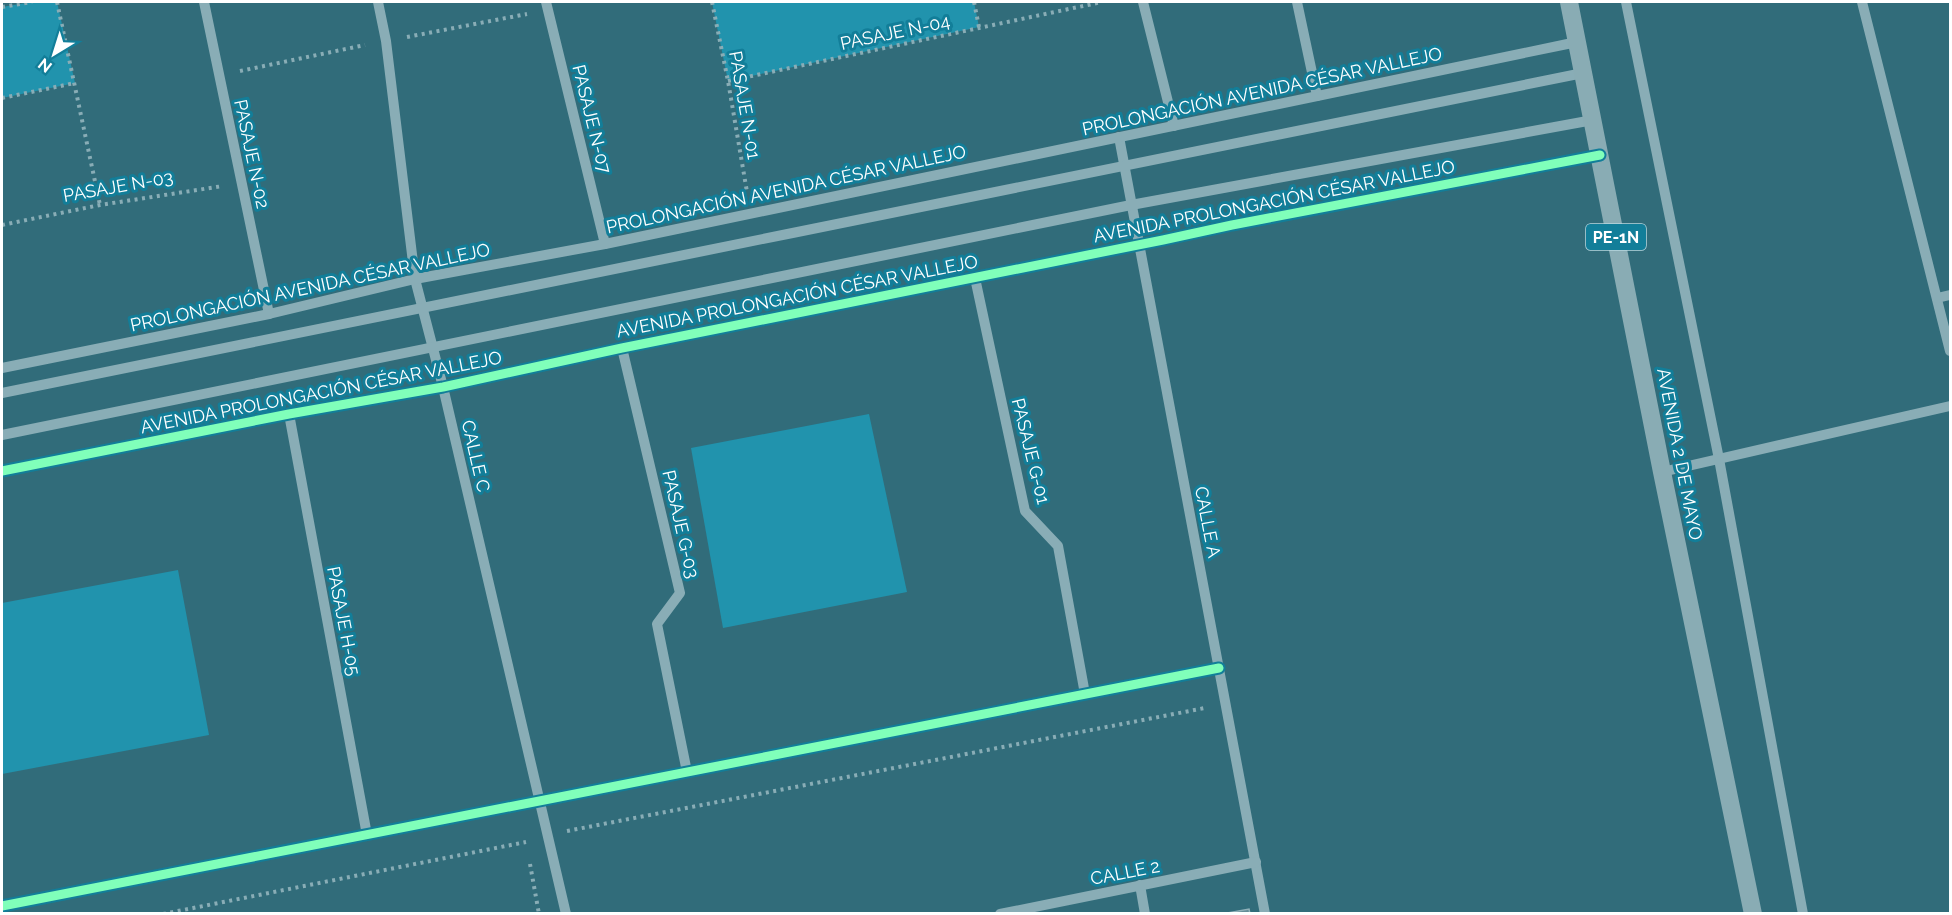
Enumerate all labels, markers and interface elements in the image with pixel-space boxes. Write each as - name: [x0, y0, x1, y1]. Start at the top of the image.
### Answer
- street label: PASAJE N-04: [838, 10, 952, 54]
- north arrow: [24, 24, 84, 84]
- street label: PROLONGACIÓN AVENIDA CÉSAR VALLEJO: [1080, 42, 1444, 139]
- street label: PASAJE N-01: [725, 49, 765, 161]
- text: N: [34, 54, 56, 77]
- street label: PASAJE N-07: [568, 62, 616, 176]
- street label: PASAJE N-02: [230, 97, 274, 211]
- street label: PROLONGACIÓN AVENIDA CÉSAR VALLEJO: [604, 140, 968, 237]
- street label: AVENIDA PROLONGACIÓN CÉSAR VALLEJO: [1091, 155, 1457, 246]
- street label: PASAJE N-03: [61, 166, 175, 206]
- road number: PE-1N: [1586, 224, 1646, 250]
- street label: PROLONGACIÓN AVENIDA CÉSAR VALLEJO: [128, 238, 492, 335]
- street label: AVENIDA PROLONGACIÓN CÉSAR VALLEJO: [614, 250, 980, 341]
- street label: AVENIDA PROLONGACIÓN CÉSAR VALLEJO: [138, 346, 504, 437]
- street label: AVENIDA 2 DE MAYO: [1653, 366, 1707, 542]
- street label: PASAJE G-01: [1008, 396, 1054, 506]
- street label: CALLE C: [458, 418, 494, 494]
- street label: PASAJE G-03: [658, 468, 704, 580]
- street label: CALLE A: [1191, 484, 1225, 560]
- street label: PASAJE H-05: [323, 564, 365, 678]
- street label: CALLE 2: [1089, 855, 1161, 889]

